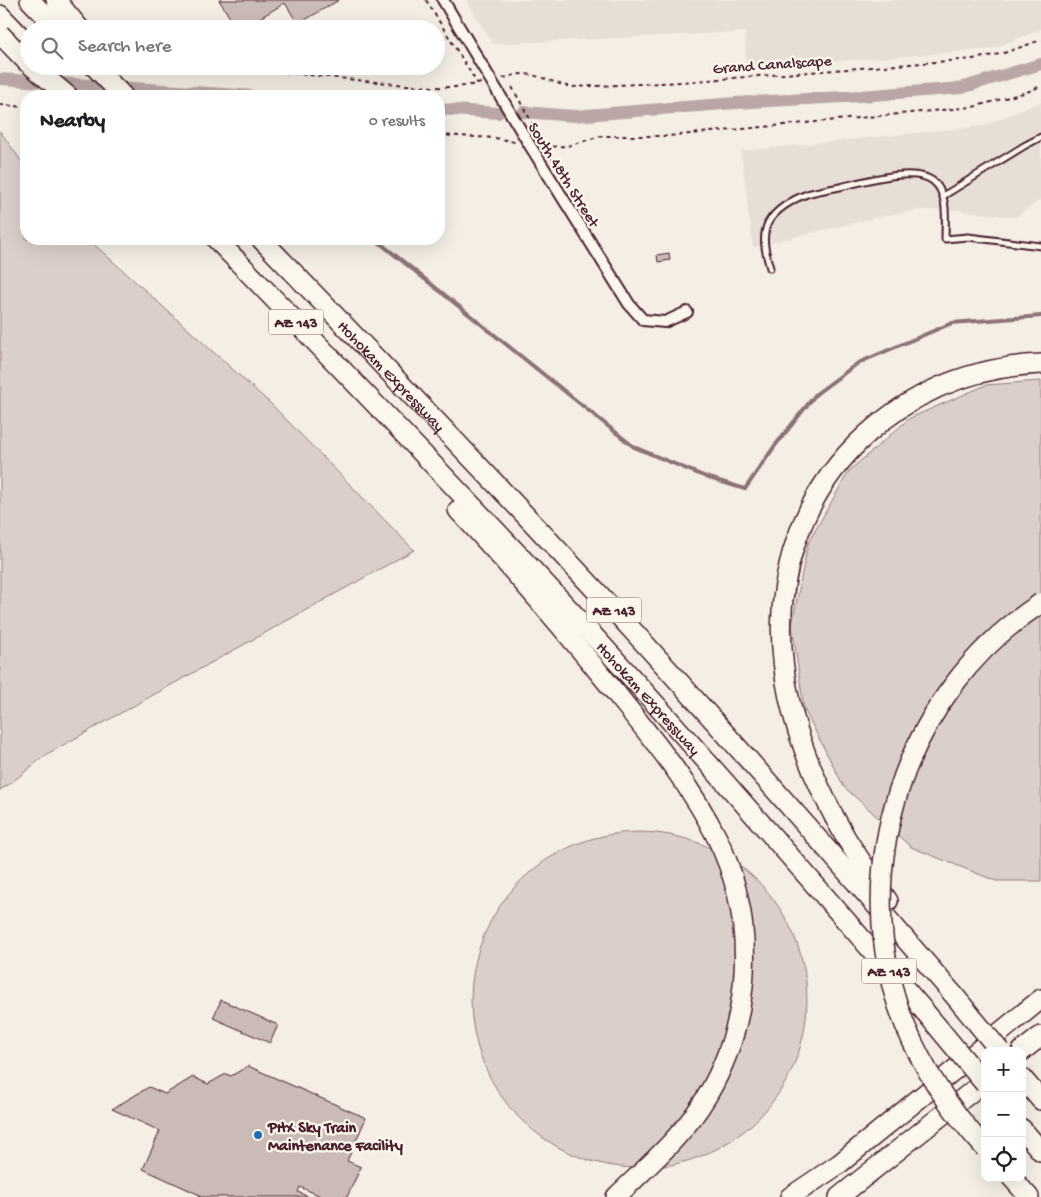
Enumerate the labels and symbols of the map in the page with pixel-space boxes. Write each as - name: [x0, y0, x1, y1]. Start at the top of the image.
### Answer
- street label: Grand Canalscape: [712, 53, 833, 80]
- street label: South 48th Street: [522, 120, 603, 233]
- road number: AZ 143: [268, 310, 324, 334]
- street label: Hohokam Expressway: [332, 318, 447, 437]
- road number: AZ 143: [586, 598, 642, 622]
- street label: Hohokam Expressway: [591, 639, 703, 761]
- road number: AZ 143: [862, 958, 916, 984]
- place label: PHX Sky Train Maintenance Facility: [267, 1120, 403, 1157]
- marker: PHX Sky Train Maintenance Facility: [252, 1129, 264, 1141]

